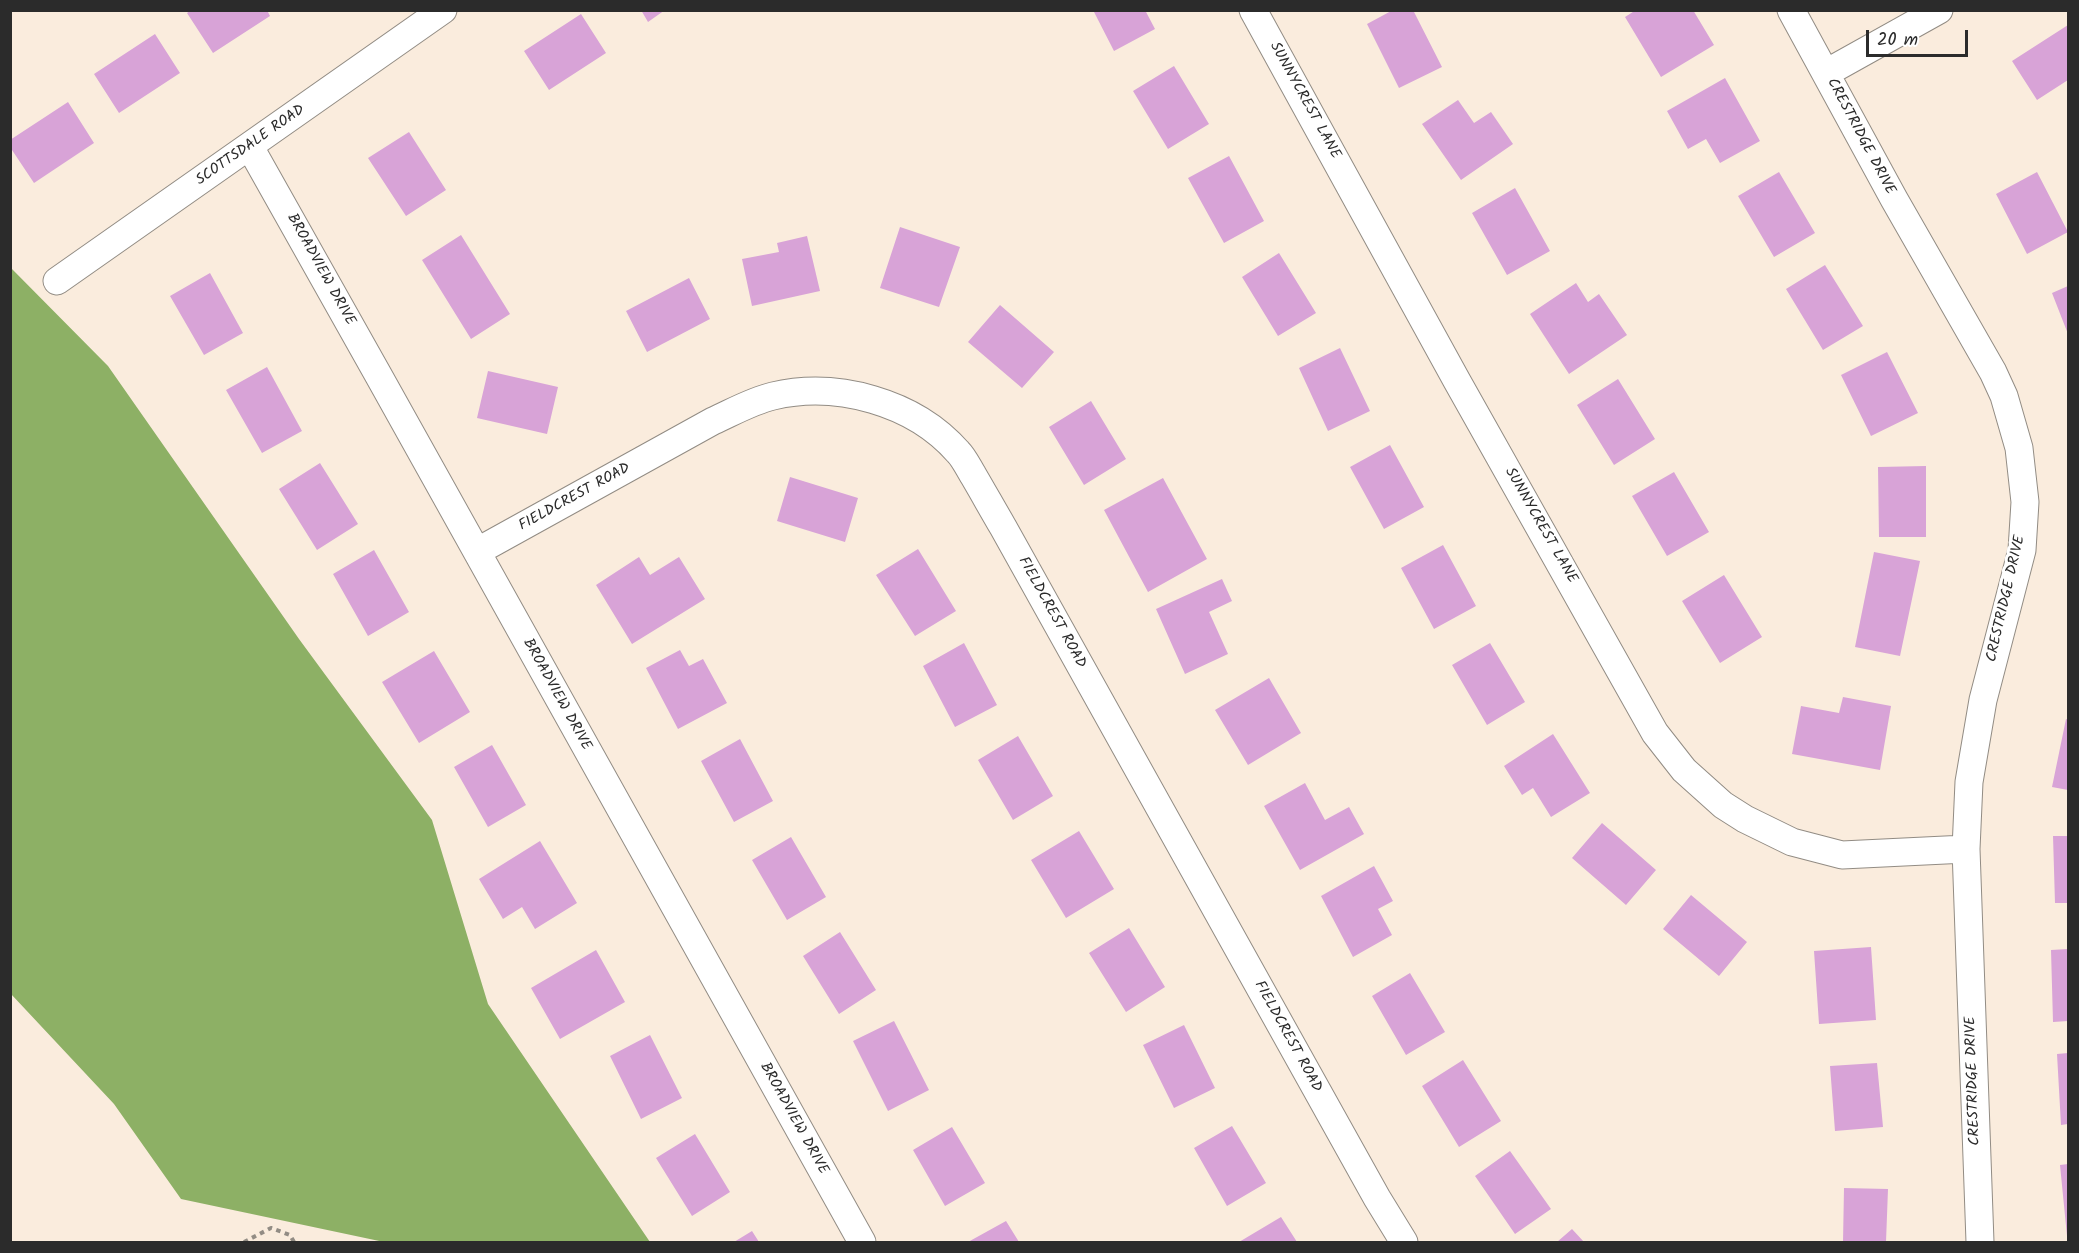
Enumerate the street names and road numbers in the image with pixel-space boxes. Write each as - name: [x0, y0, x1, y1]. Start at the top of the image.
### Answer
- street label: SUNNYCREST LANE: [1264, 40, 1344, 162]
- street label: CRESTRIDGE DRIVE: [1822, 76, 1898, 198]
- street label: SCOTTSDALE ROAD: [193, 102, 309, 190]
- street label: BROADVIEW DRIVE: [282, 211, 358, 329]
- street label: FIELDCREST ROAD: [516, 460, 634, 536]
- street label: SUNNYCREST LANE: [1500, 465, 1580, 587]
- street label: CRESTRIDGE DRIVE: [1984, 534, 2030, 664]
- street label: FIELDCREST ROAD: [1013, 554, 1089, 672]
- street label: BROADVIEW DRIVE: [518, 636, 594, 754]
- street label: FIELDCREST ROAD: [1249, 978, 1325, 1096]
- street label: CRESTRIDGE DRIVE: [1963, 1016, 1985, 1146]
- street label: BROADVIEW DRIVE: [755, 1060, 831, 1178]

